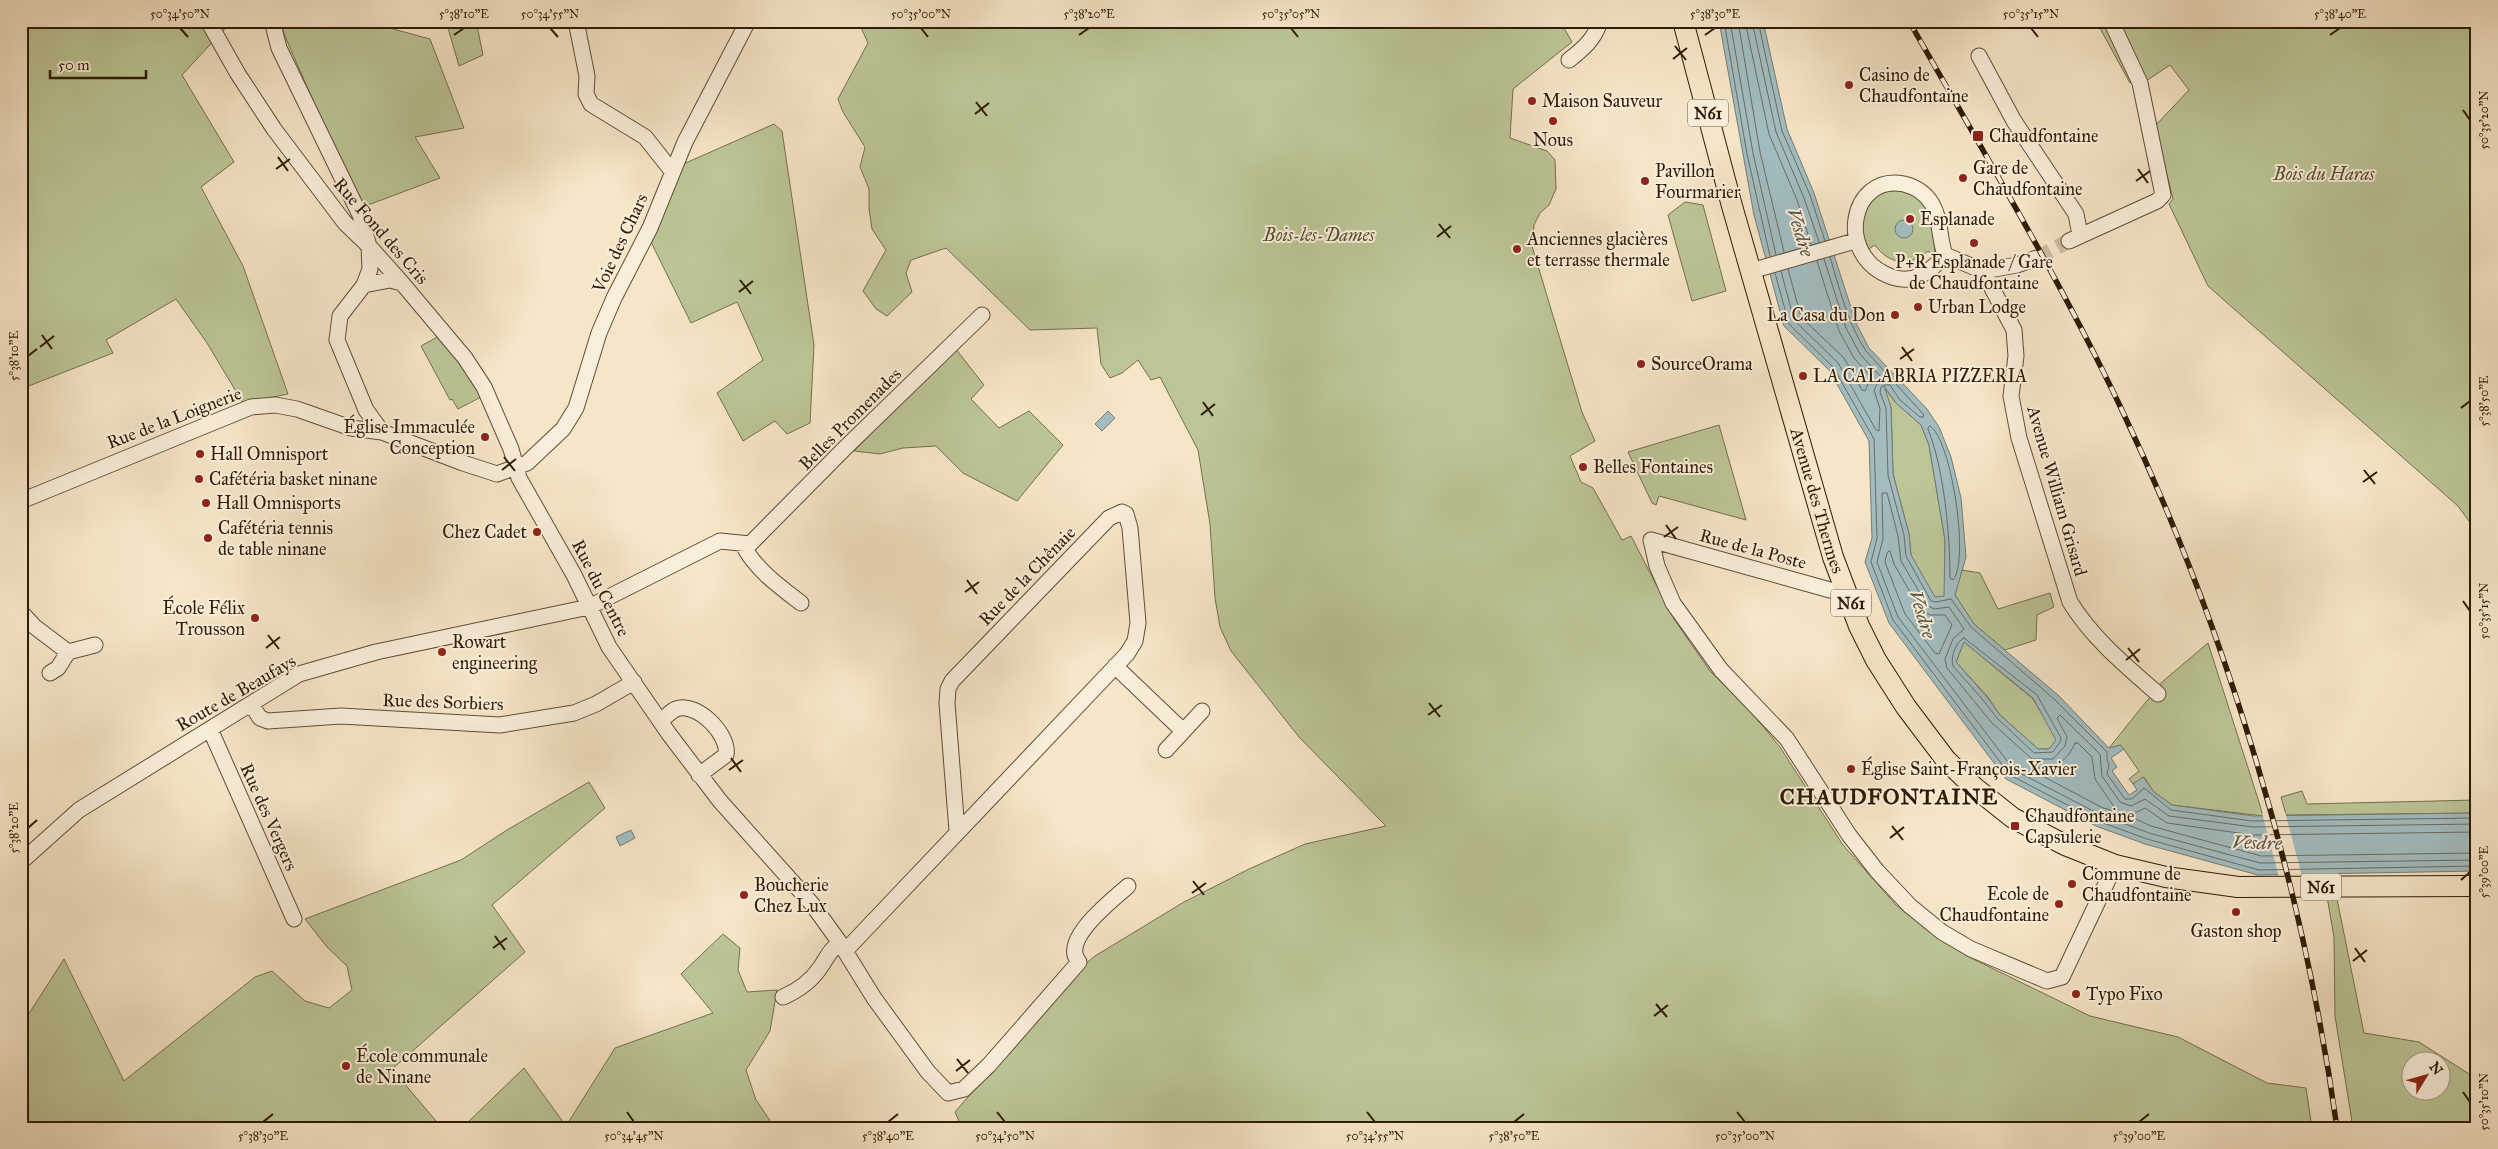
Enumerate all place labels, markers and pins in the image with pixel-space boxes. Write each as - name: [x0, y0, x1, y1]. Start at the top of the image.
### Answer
- place label: Casino de Chaudfontaine: [1859, 64, 1968, 107]
- marker: Casino de Chaudfontaine: [1843, 79, 1855, 91]
- place label: Maison Sauveur: [1542, 90, 1662, 112]
- marker: Maison Sauveur: [1526, 95, 1538, 107]
- marker: Nous: [1547, 115, 1559, 127]
- place label: Chaudfontaine: [1989, 125, 2098, 147]
- place label: Nous: [1533, 129, 1573, 151]
- marker: Chaudfontaine: [1971, 129, 1985, 143]
- place label: Gare de Chaudfontaine: [1973, 157, 2082, 200]
- place label: Pavillon Fourmarier: [1655, 160, 1741, 203]
- marker: Gare de Chaudfontaine: [1957, 172, 1969, 184]
- marker: Pavillon Fourmarier: [1639, 175, 1651, 187]
- place label: Esplanade: [1920, 208, 1995, 230]
- marker: Esplanade: [1904, 213, 1916, 225]
- place label: Anciennes glacières et terrasse thermale: [1526, 228, 1670, 271]
- marker: P+R Esplanade / Gare de Chaudfontaine: [1968, 237, 1980, 249]
- marker: Anciennes glacières et terrasse thermale: [1511, 243, 1523, 255]
- place label: P+R Esplanade / Gare de Chaudfontaine: [1895, 251, 2053, 294]
- place label: Urban Lodge: [1928, 296, 2026, 319]
- marker: Urban Lodge: [1912, 301, 1924, 313]
- place label: La Casa du Don: [1767, 304, 1885, 326]
- marker: La Casa du Don: [1889, 309, 1901, 321]
- place label: SourceOrama: [1651, 353, 1753, 375]
- marker: SourceOrama: [1635, 358, 1647, 370]
- place label: LA CALABRIA PIZZERIA: [1813, 365, 2027, 387]
- marker: LA CALABRIA PIZZERIA: [1797, 370, 1809, 382]
- place label: Église Immaculée Conception: [343, 414, 475, 459]
- marker: Église Immaculée Conception: [479, 431, 491, 443]
- place label: Hall Omnisport: [210, 443, 329, 465]
- marker: Hall Omnisport: [194, 448, 206, 460]
- place label: Belles Fontaines: [1593, 456, 1713, 478]
- marker: Belles Fontaines: [1577, 461, 1589, 473]
- place label: Cafétéria basket ninane: [209, 468, 377, 490]
- marker: Cafétéria basket ninane: [193, 473, 205, 485]
- place label: Hall Omnisports: [216, 492, 341, 514]
- marker: Hall Omnisports: [200, 497, 212, 509]
- place label: Cafétéria tennis de table ninane: [218, 517, 333, 560]
- place label: Chez Cadet: [442, 521, 528, 543]
- marker: Chez Cadet: [531, 526, 543, 538]
- marker: Cafétéria tennis de table ninane: [202, 532, 214, 544]
- place label: École Félix Trousson: [163, 595, 245, 640]
- marker: École Félix Trousson: [249, 612, 261, 624]
- place label: Rowart engineering: [452, 631, 538, 675]
- marker: Rowart engineering: [436, 646, 448, 658]
- place label: Église Saint-François-Xavier: [1861, 756, 2077, 781]
- marker: Église Saint-François-Xavier: [1845, 763, 1857, 775]
- place label: Chaudfontaine Capsulerie: [2025, 805, 2134, 848]
- marker: Chaudfontaine Capsulerie: [2009, 820, 2021, 832]
- place label: Commune de Chaudfontaine: [2082, 863, 2191, 906]
- place label: Boucherie Chez Lux: [754, 874, 829, 917]
- marker: Commune de Chaudfontaine: [2066, 878, 2078, 890]
- place label: Ecole de Chaudfontaine: [1940, 883, 2049, 926]
- marker: Boucherie Chez Lux: [738, 889, 750, 901]
- marker: Ecole de Chaudfontaine: [2053, 898, 2065, 910]
- marker: Gaston shop: [2230, 906, 2242, 918]
- place label: Gaston shop: [2190, 920, 2282, 942]
- place label: Typo Fixo: [2086, 983, 2163, 1005]
- marker: Typo Fixo: [2070, 988, 2082, 1000]
- place label: École communale de Ninane: [356, 1043, 488, 1088]
- marker: École communale de Ninane: [340, 1060, 352, 1072]

